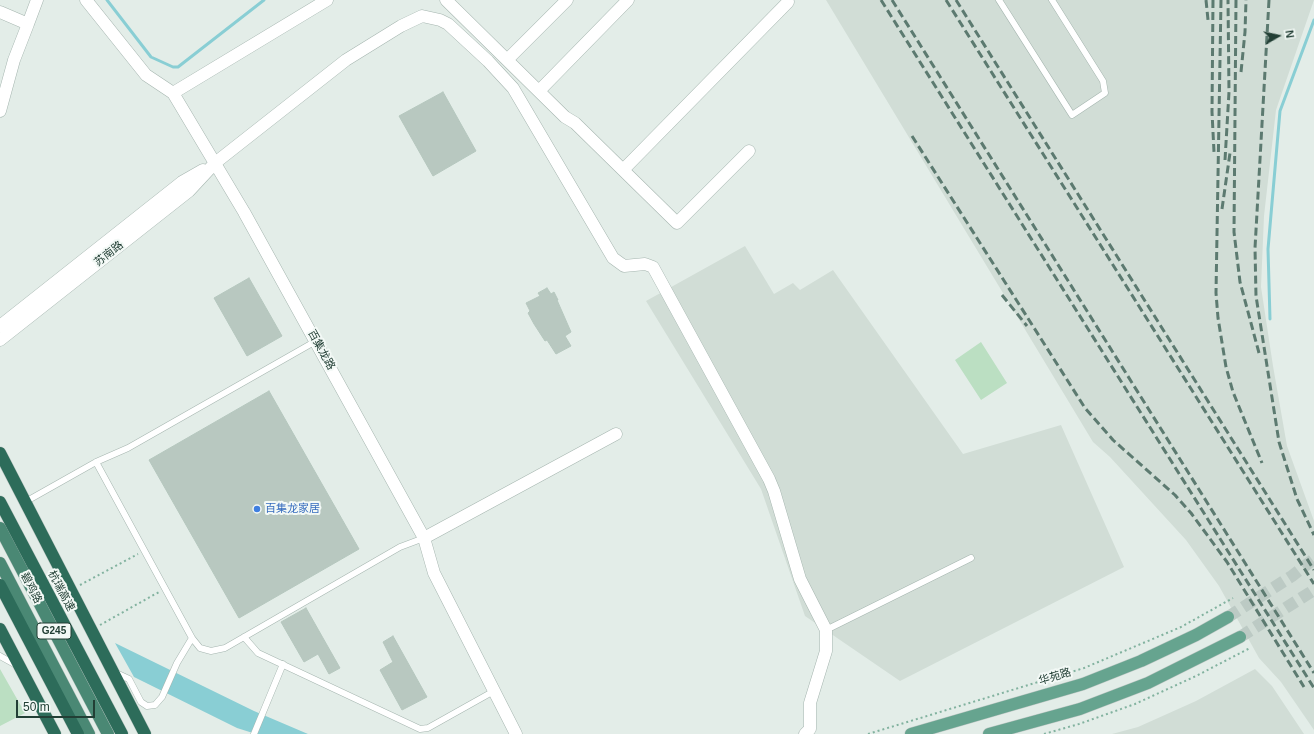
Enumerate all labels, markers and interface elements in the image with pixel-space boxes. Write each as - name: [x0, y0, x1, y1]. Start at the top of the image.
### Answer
- north arrow: [1258, 16, 1298, 56]
- text: N: [1283, 29, 1296, 39]
- street label: 苏南路: [92, 239, 126, 269]
- street label: 百集龙路: [305, 328, 337, 372]
- place label: 百集龙家居: [265, 502, 320, 516]
- marker: 百集龙家居: [252, 504, 262, 514]
- street label: 杭瑞高速: [45, 568, 77, 614]
- street label: 碧鸡路: [18, 570, 44, 606]
- road number: G245: [37, 623, 71, 639]
- street label: 华苑路: [1037, 666, 1073, 688]
- scale bar: [18, 692, 97, 718]
- text: 50 m: [23, 700, 50, 714]

